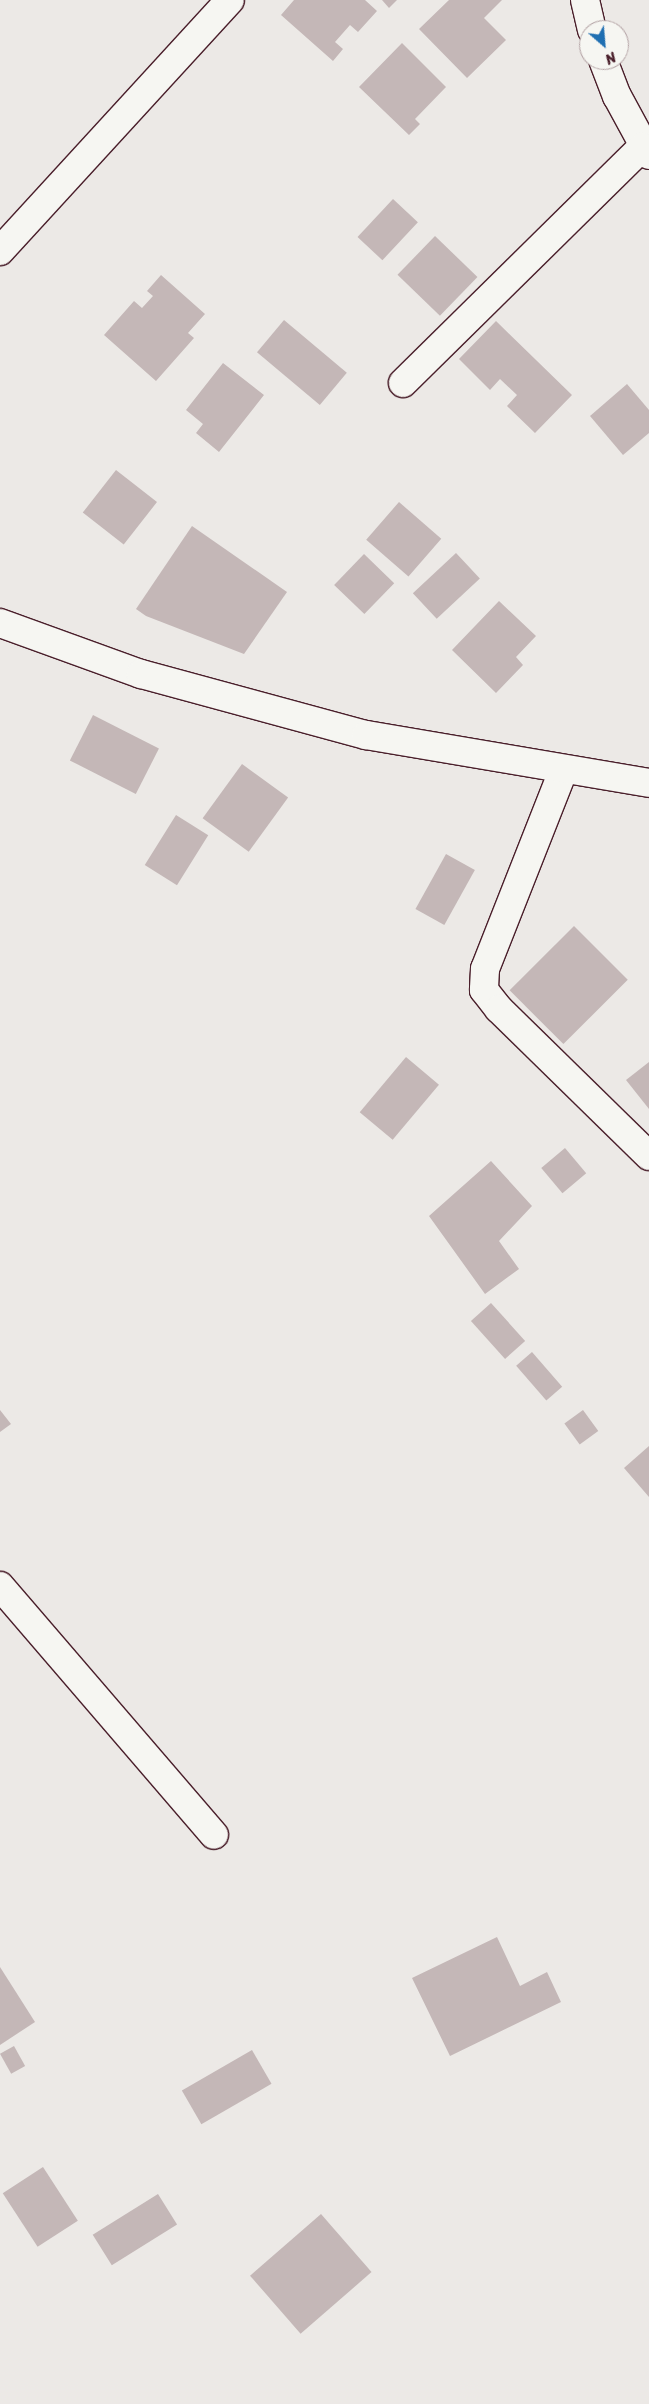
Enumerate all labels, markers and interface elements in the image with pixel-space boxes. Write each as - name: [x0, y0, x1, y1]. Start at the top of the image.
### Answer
- north arrow: [579, 20, 629, 70]
- text: N: [601, 45, 621, 71]

